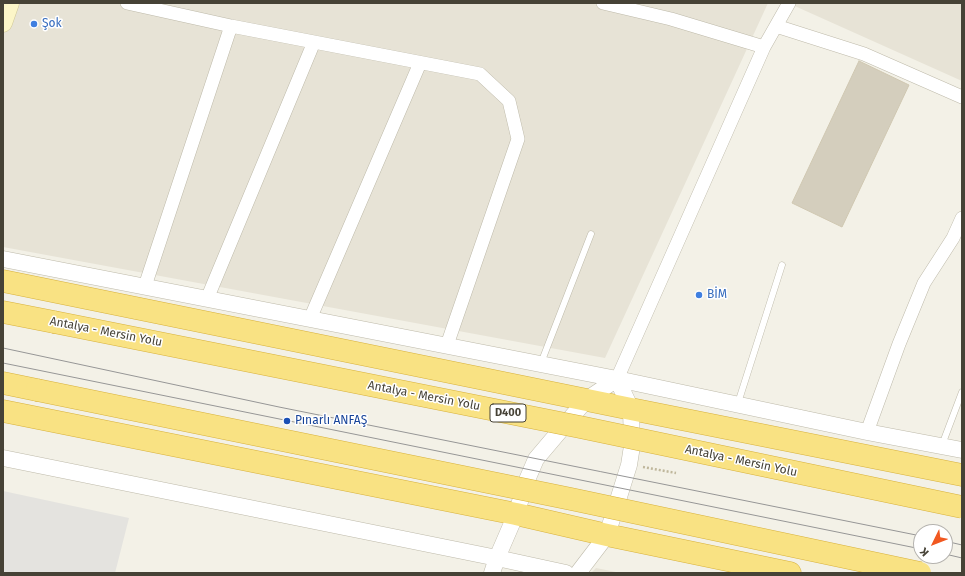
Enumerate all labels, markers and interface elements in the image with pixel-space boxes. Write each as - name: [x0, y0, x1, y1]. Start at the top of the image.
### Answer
- place label: Şok: [42, 17, 62, 31]
- marker: Şok: [29, 19, 39, 29]
- place label: BİM: [707, 288, 727, 302]
- marker: BİM: [694, 290, 704, 300]
- street label: Antalya - Mersin Yolu: [49, 314, 163, 350]
- street label: Antalya - Mersin Yolu: [367, 378, 481, 414]
- road number: D400: [490, 404, 526, 422]
- place label: Pınarlı ANFAŞ: [295, 414, 367, 428]
- marker: Pınarlı ANFAŞ: [282, 416, 292, 426]
- street label: Antalya - Mersin Yolu: [684, 442, 798, 480]
- north arrow: [913, 524, 953, 564]
- text: K: [917, 545, 932, 559]

